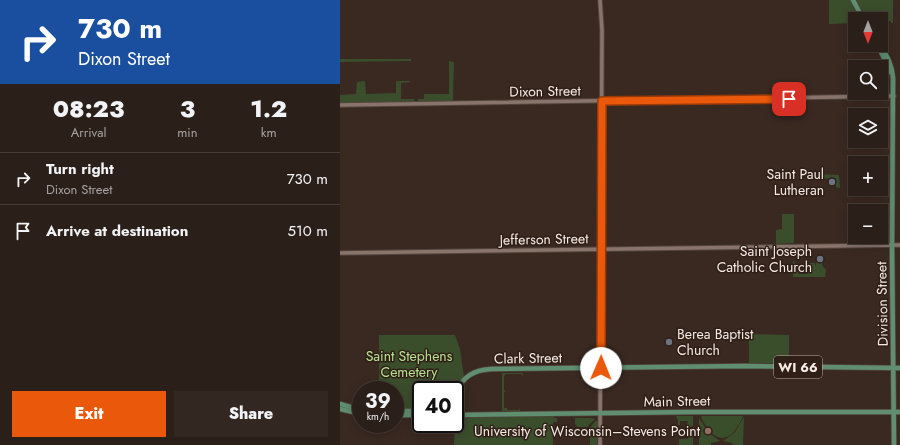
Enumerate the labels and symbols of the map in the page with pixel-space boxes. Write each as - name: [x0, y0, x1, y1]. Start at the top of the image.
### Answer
- north arrow: [848, 12, 888, 52]
- street label: Dixon Street: [509, 80, 582, 102]
- pin: [772, 82, 806, 116]
- place label: Saint Paul Lutheran: [766, 164, 824, 200]
- marker: Saint Paul Lutheran: [827, 177, 837, 187]
- street label: Jefferson Street: [497, 228, 589, 250]
- place label: Saint Joseph Catholic Church: [717, 241, 812, 277]
- marker: Saint Joseph Catholic Church: [815, 254, 825, 264]
- street label: Division Street: [871, 261, 893, 347]
- place label: Berea Baptist Church: [677, 324, 754, 360]
- marker: Berea Baptist Church: [664, 337, 674, 347]
- park label: Saint Stephens Cemetery: [366, 346, 453, 382]
- street label: Clark Street: [494, 347, 563, 369]
- position arrow: [580, 347, 622, 389]
- road number: WI 66: [774, 356, 822, 378]
- speed limit sign: 40: [412, 381, 464, 433]
- street label: Main Street: [643, 390, 711, 412]
- place label: University of Wisconsin–Stevens Point: [474, 421, 701, 441]
- marker: University of Wisconsin–Stevens Point: [703, 426, 713, 436]

